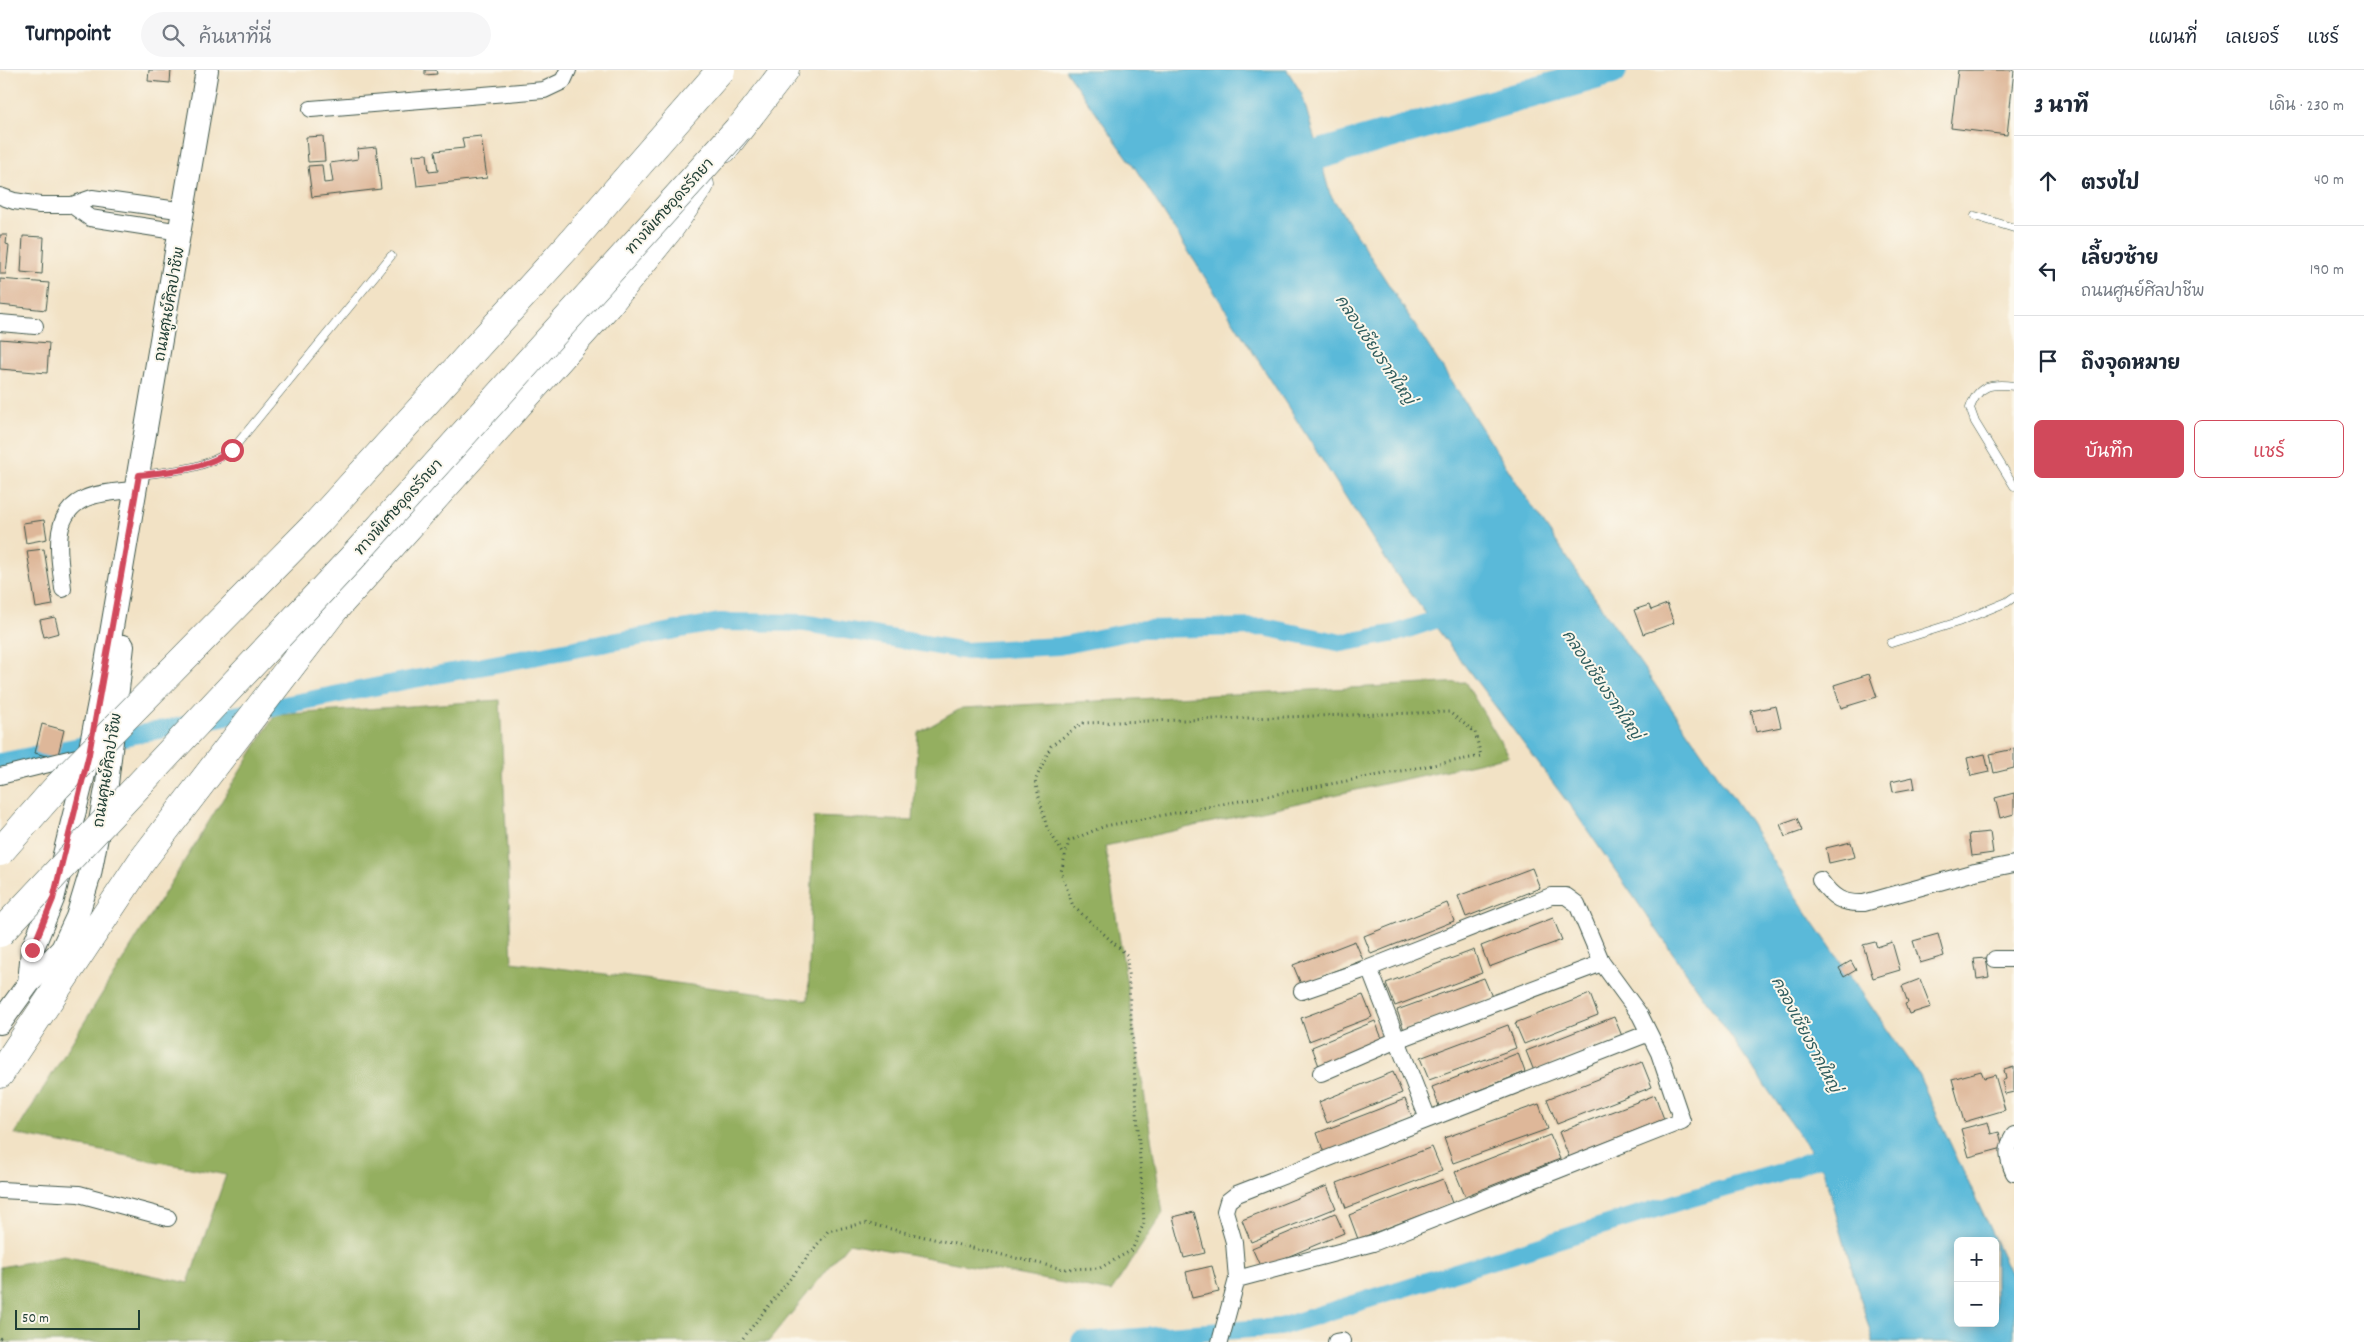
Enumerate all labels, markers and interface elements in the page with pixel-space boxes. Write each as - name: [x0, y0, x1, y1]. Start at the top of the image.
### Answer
- search box: [141, 12, 491, 57]
- text: Turnpoint: [25, 18, 111, 52]
- icon: search: [159, 21, 187, 49]
- text: ค้นหาที่นี่: [199, 26, 271, 53]
- text: แผนที่: [2149, 27, 2197, 52]
- text: เลเยอร์: [2225, 27, 2279, 52]
- text: แชร์: [2307, 27, 2339, 52]
- text: 3 นาที: [2034, 93, 2089, 123]
- text: เดิน · 230 m: [2269, 95, 2344, 118]
- street label: ทางพิเศษอุดรรัถยา: [621, 154, 720, 260]
- icon: ahead: [2034, 167, 2062, 195]
- text: 40 m: [2314, 169, 2344, 192]
- text: ตรงไป: [2081, 172, 2139, 199]
- street label: ถนนศูนย์ศิลปาชีพ: [149, 245, 192, 363]
- text: เลี้ยวซ้าย: [2081, 247, 2158, 274]
- icon: left: [2034, 257, 2062, 285]
- text: 190 m: [2310, 259, 2344, 282]
- text: ถนนศูนย์ศิลปาชีพ: [2081, 281, 2205, 304]
- water label: คลองเชียงรากใหญ่: [1329, 290, 1422, 413]
- icon: arrive: [2034, 347, 2062, 375]
- text: ถึงจุดหมาย: [2081, 352, 2180, 379]
- button: บันทึก: [2034, 420, 2184, 478]
- button: แชร์: [2194, 420, 2344, 478]
- route start: [221, 439, 244, 462]
- street label: ทางพิเศษอุดรรัถยา: [350, 455, 449, 561]
- water label: คลองเชียงรากใหญ่: [1556, 625, 1649, 748]
- street label: ถนนศูนย์ศิลปาชีพ: [88, 711, 129, 829]
- route end: [21, 939, 44, 962]
- water label: คลองเชียงรากใหญ่: [1765, 973, 1847, 1100]
- map controls: [1954, 1237, 1999, 1327]
- button: +: [1954, 1237, 1999, 1282]
- button: −: [1954, 1282, 1999, 1327]
- scale bar: [15, 1307, 140, 1330]
- text: 50 m: [22, 1309, 49, 1329]

